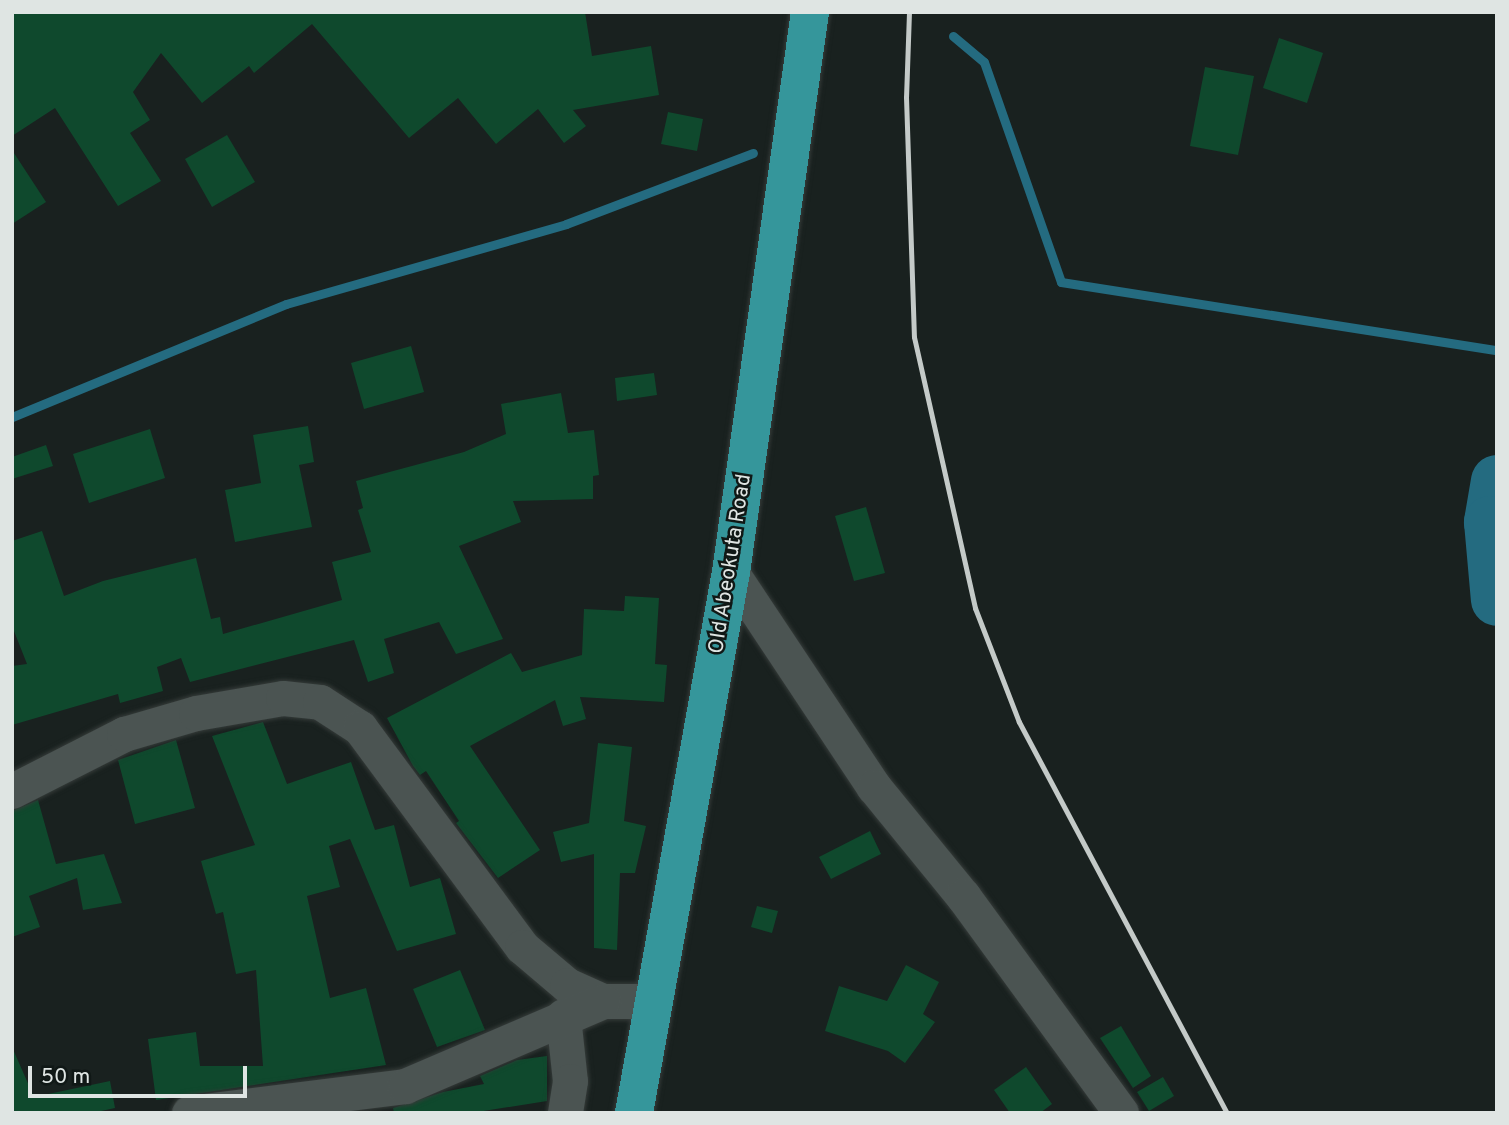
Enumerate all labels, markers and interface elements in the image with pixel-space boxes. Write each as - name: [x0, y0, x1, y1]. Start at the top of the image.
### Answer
- street label: Old Abeokuta Road: [704, 472, 758, 656]
- scale bar: [32, 1052, 250, 1096]
- text: 50 m: [41, 1064, 90, 1091]

